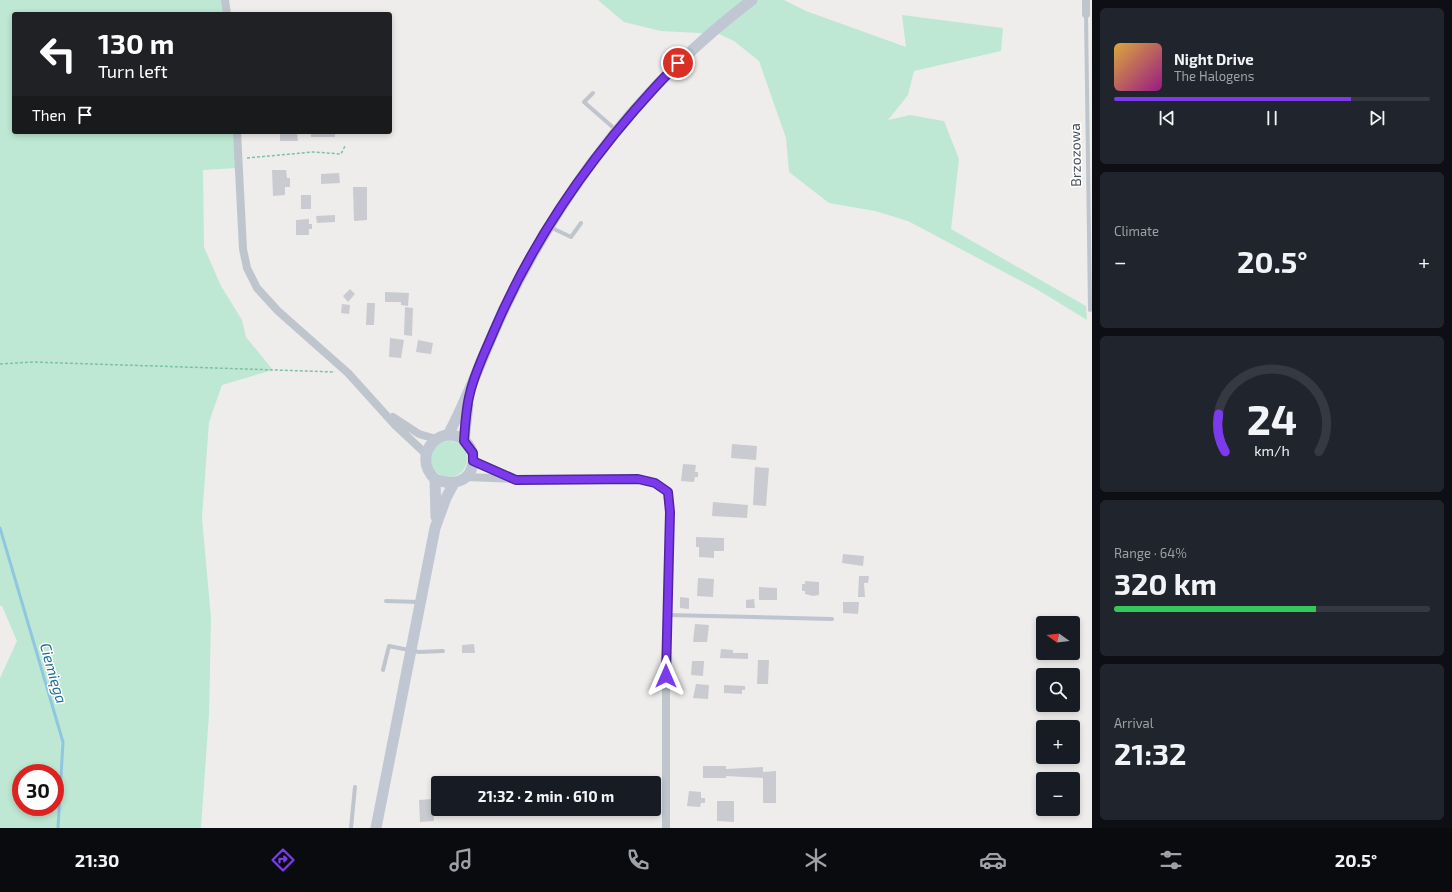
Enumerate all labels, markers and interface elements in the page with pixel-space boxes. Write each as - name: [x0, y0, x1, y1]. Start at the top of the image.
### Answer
- text: 130 m: [98, 26, 174, 60]
- icon: left: [32, 28, 84, 80]
- pin: [661, 46, 695, 80]
- text: Night Drive: [1174, 50, 1254, 68]
- icon: arrive: [667, 52, 689, 74]
- text: Turn left: [98, 60, 168, 82]
- text: The Halogens: [1174, 68, 1254, 84]
- icon: arrive: [74, 104, 96, 126]
- text: Then: [32, 106, 66, 124]
- icon: previous: [1156, 107, 1178, 129]
- icon: pause: [1261, 107, 1283, 129]
- icon: next: [1366, 107, 1388, 129]
- street label: Brzozowa: [1066, 123, 1084, 187]
- text: Climate: [1114, 223, 1159, 239]
- text: 20.5°: [1237, 243, 1308, 279]
- text: −: [1114, 248, 1127, 274]
- text: +: [1418, 248, 1430, 274]
- text: 24: [1247, 393, 1297, 443]
- text: km/h: [1254, 442, 1290, 459]
- text: Range · 64%: [1114, 545, 1187, 561]
- text: 320 km: [1114, 565, 1217, 601]
- north arrow: [1036, 616, 1080, 660]
- map controls: [1036, 616, 1080, 816]
- water label: Ciemięga: [37, 641, 71, 705]
- position arrow: [645, 655, 687, 697]
- button: search: [1036, 668, 1080, 712]
- text: Arrival: [1114, 715, 1154, 731]
- button: +: [1036, 720, 1080, 764]
- text: 21:32: [1114, 735, 1187, 771]
- speed limit sign: 30: [12, 764, 64, 816]
- button: −: [1036, 772, 1080, 816]
- text: 21:32 · 2 min · 610 m: [478, 787, 614, 805]
- icon: directions: [269, 846, 297, 874]
- icon: music: [447, 846, 475, 874]
- icon: phone: [624, 846, 652, 874]
- icon: climate: [802, 846, 830, 874]
- icon: car: [979, 846, 1007, 874]
- icon: filters: [1157, 846, 1185, 874]
- text: 21:30: [75, 849, 119, 871]
- text: 20.5°: [1335, 849, 1377, 871]

